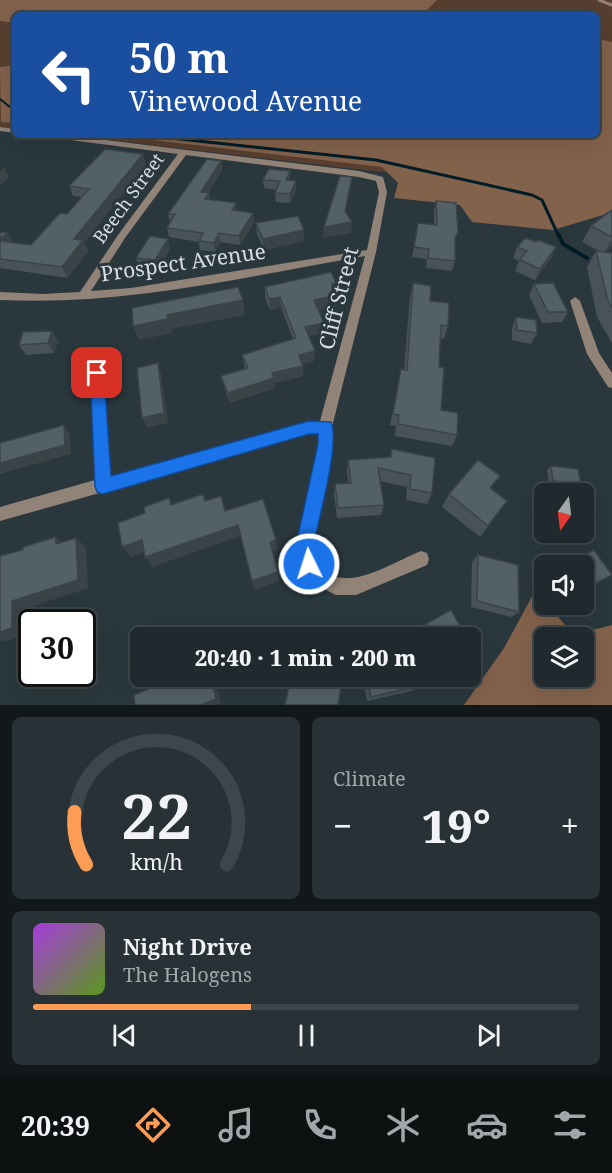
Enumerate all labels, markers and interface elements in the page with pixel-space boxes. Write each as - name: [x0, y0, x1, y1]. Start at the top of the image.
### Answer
- text: 50 m: [129, 28, 229, 85]
- icon: left: [30, 36, 108, 114]
- text: Vinewood Avenue: [129, 82, 362, 119]
- street label: Beech Street: [87, 148, 169, 248]
- street label: Prospect Avenue: [99, 237, 267, 287]
- street label: Cliff Street: [312, 244, 364, 352]
- pin: [71, 347, 122, 398]
- icon: arrive: [80, 356, 113, 389]
- north arrow: [534, 483, 594, 543]
- map controls: [534, 483, 594, 687]
- position arrow: [277, 532, 341, 596]
- button: sound: [534, 555, 594, 615]
- speed limit sign: 30: [18, 609, 96, 687]
- button: layers: [534, 627, 594, 687]
- text: 20:40 · 1 min · 200 m: [195, 642, 416, 672]
- text: Climate: [333, 765, 406, 792]
- text: 22: [121, 772, 191, 857]
- text: 19°: [422, 795, 491, 856]
- text: −: [333, 803, 352, 848]
- text: +: [561, 803, 579, 848]
- text: km/h: [130, 847, 183, 876]
- text: Night Drive: [123, 931, 252, 961]
- text: The Halogens: [123, 961, 252, 988]
- icon: previous: [108, 1019, 141, 1052]
- icon: pause: [290, 1019, 323, 1052]
- icon: next: [472, 1019, 505, 1052]
- icon: directions: [132, 1104, 174, 1146]
- icon: music: [215, 1104, 257, 1146]
- icon: phone: [299, 1104, 341, 1146]
- icon: climate: [382, 1104, 424, 1146]
- icon: car: [466, 1104, 508, 1146]
- icon: filters: [549, 1104, 591, 1146]
- text: 20:39: [21, 1107, 90, 1144]

